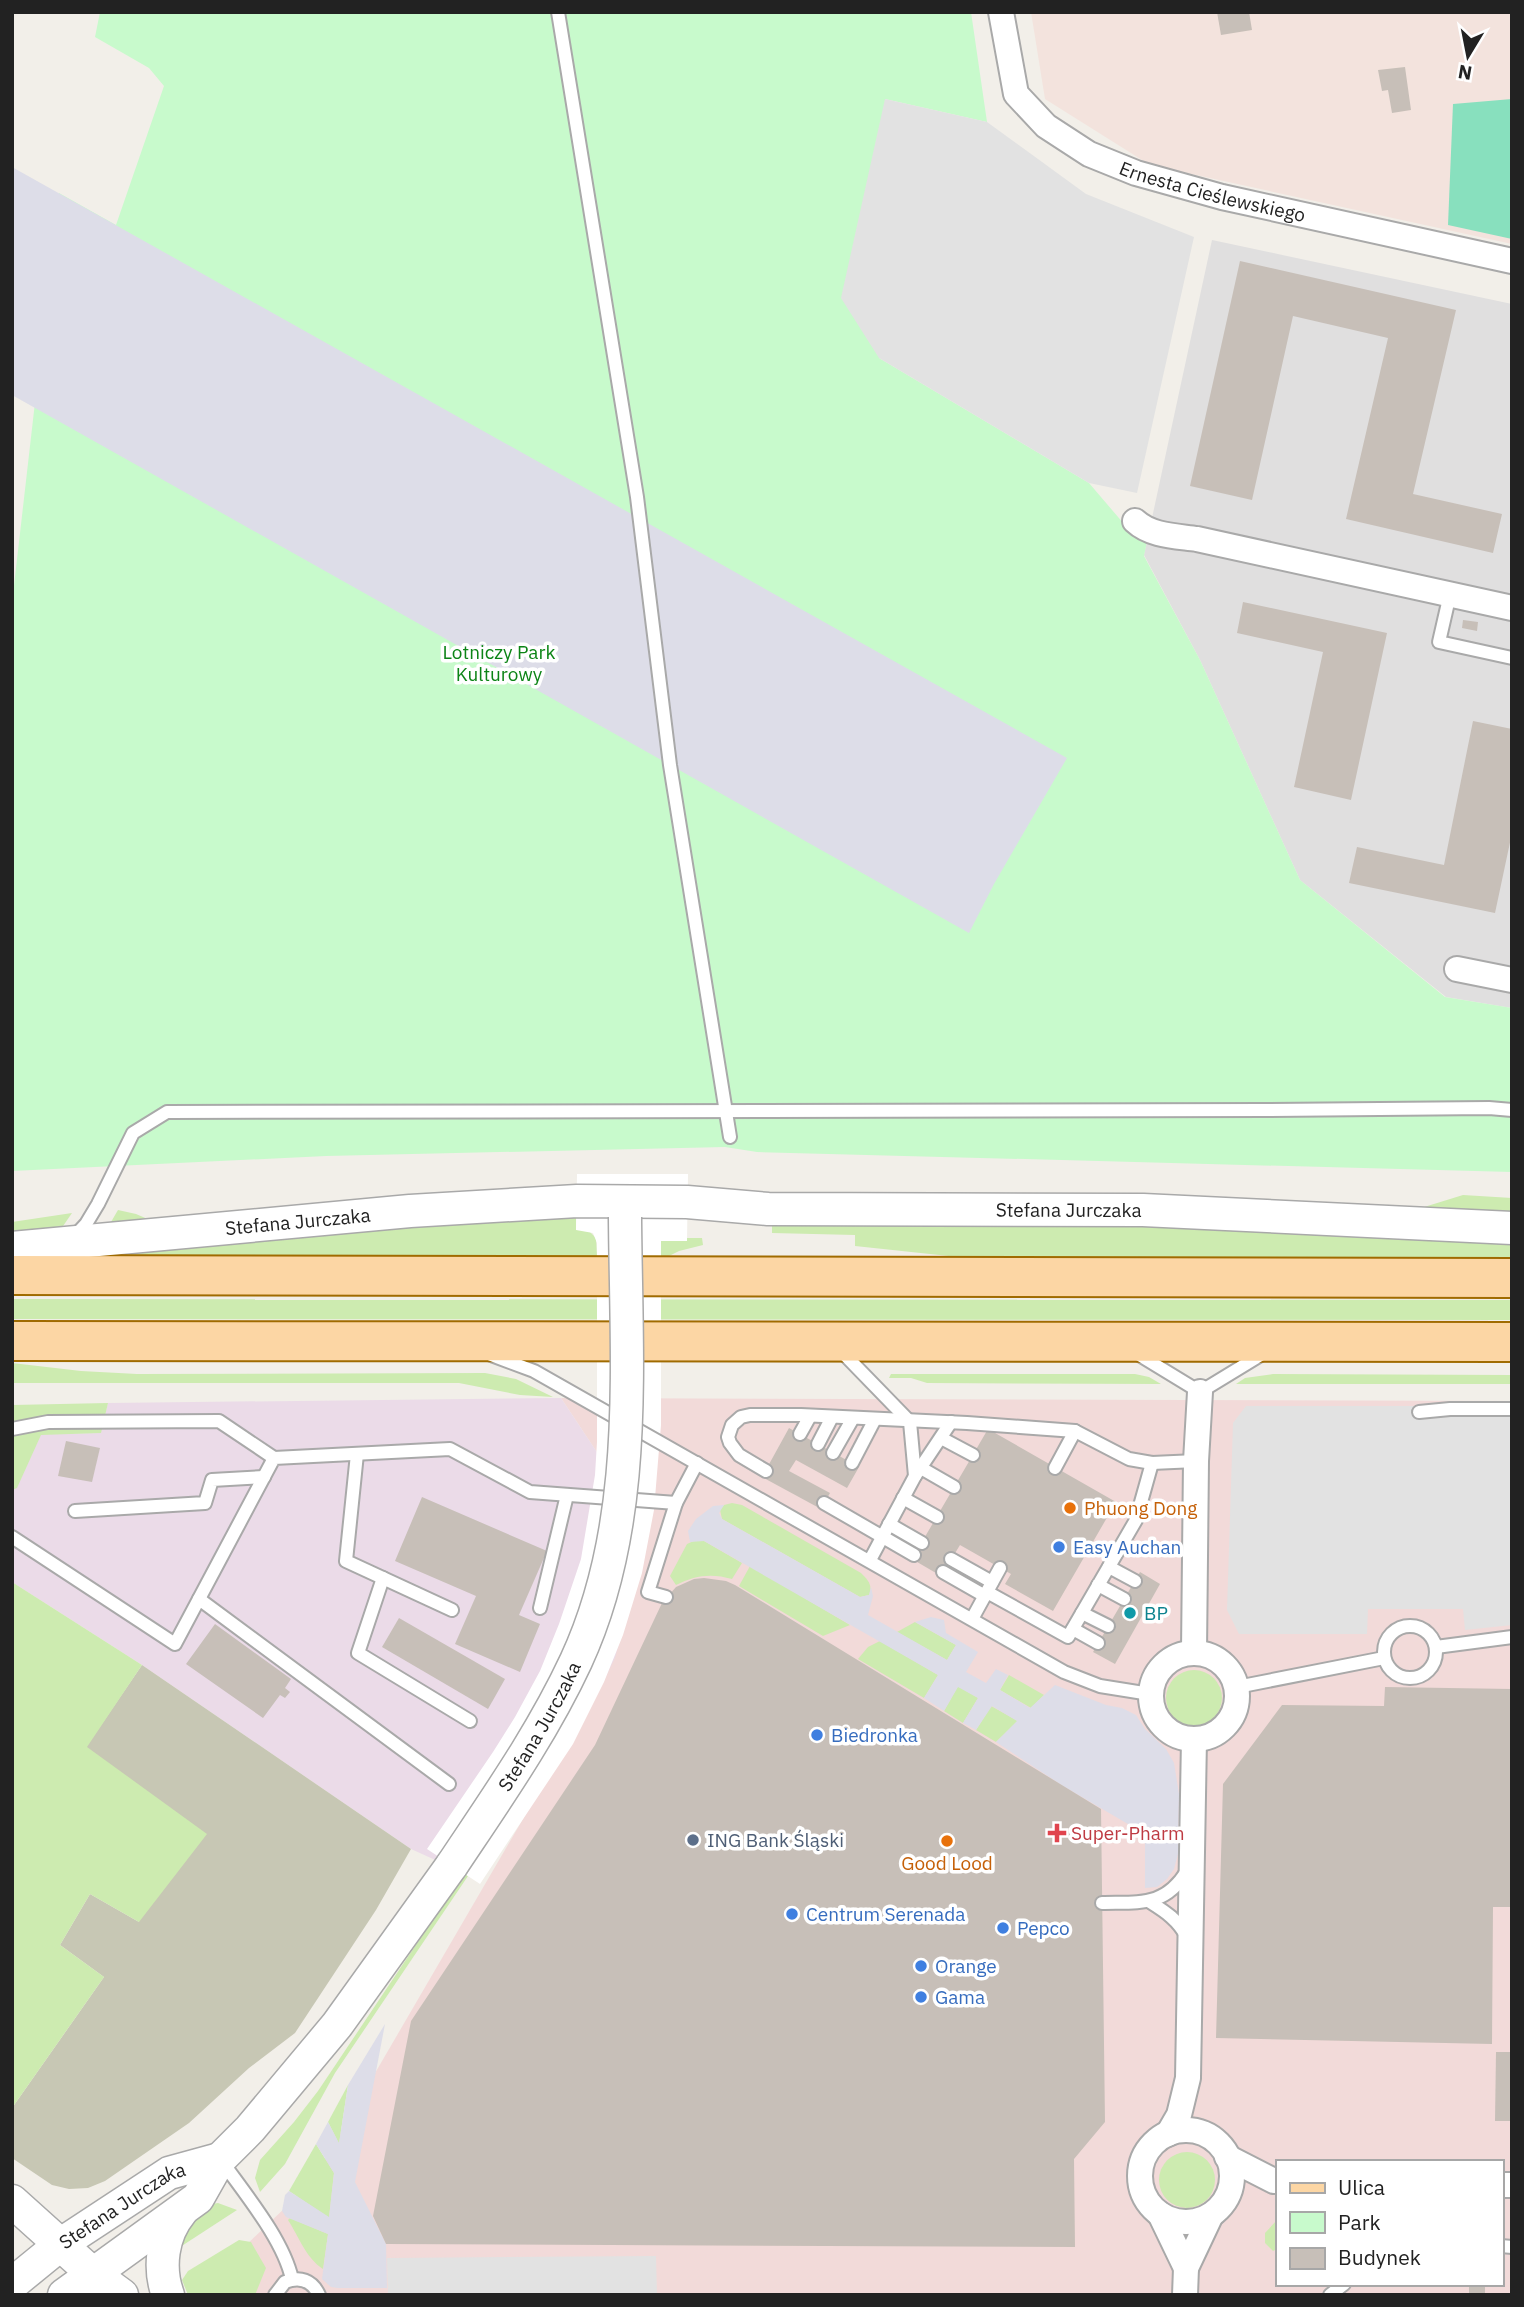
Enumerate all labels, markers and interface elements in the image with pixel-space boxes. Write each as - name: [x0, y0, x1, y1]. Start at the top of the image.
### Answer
- north arrow: [1433, 21, 1503, 91]
- text: N: [1456, 60, 1474, 86]
- street label: Ernesta Cieślewskiego: [1116, 156, 1308, 227]
- park label: Lotniczy Park Kulturowy: [443, 640, 555, 686]
- street label: Stefana Jurczaka: [996, 1198, 1142, 1222]
- street label: Stefana Jurczaka: [224, 1203, 371, 1240]
- place label: Phuong Dong: [1084, 1496, 1197, 1520]
- marker: Phuong Dong: [1062, 1500, 1078, 1516]
- place label: Easy Auchan: [1073, 1535, 1181, 1559]
- marker: Easy Auchan: [1051, 1539, 1067, 1555]
- place label: BP: [1144, 1601, 1168, 1625]
- marker: BP: [1122, 1605, 1138, 1621]
- street label: Stefana Jurczaka: [492, 1658, 586, 1796]
- place label: Biedronka: [831, 1723, 918, 1747]
- marker: Biedronka: [809, 1727, 825, 1743]
- place label: Super-Pharm: [1071, 1821, 1184, 1845]
- marker: Super-Pharm: [1049, 1825, 1065, 1841]
- place label: ING Bank Śląski: [707, 1828, 844, 1852]
- marker: ING Bank Śląski: [685, 1832, 701, 1848]
- marker: Good Lood: [939, 1833, 955, 1849]
- place label: Good Lood: [901, 1851, 993, 1875]
- place label: Centrum Serenada: [806, 1902, 965, 1926]
- marker: Centrum Serenada: [784, 1906, 800, 1922]
- place label: Pepco: [1017, 1916, 1070, 1940]
- marker: Pepco: [995, 1920, 1011, 1936]
- place label: Orange: [935, 1954, 997, 1978]
- marker: Orange: [913, 1958, 929, 1974]
- place label: Gama: [935, 1985, 985, 2009]
- marker: Gama: [913, 1989, 929, 2005]
- street label: Stefana Jurczaka: [54, 2157, 188, 2254]
- legend: [1276, 2160, 1503, 2286]
- text: Ulica: [1338, 2173, 1385, 2201]
- text: Park: [1338, 2208, 1381, 2236]
- text: Budynek: [1338, 2243, 1421, 2271]

